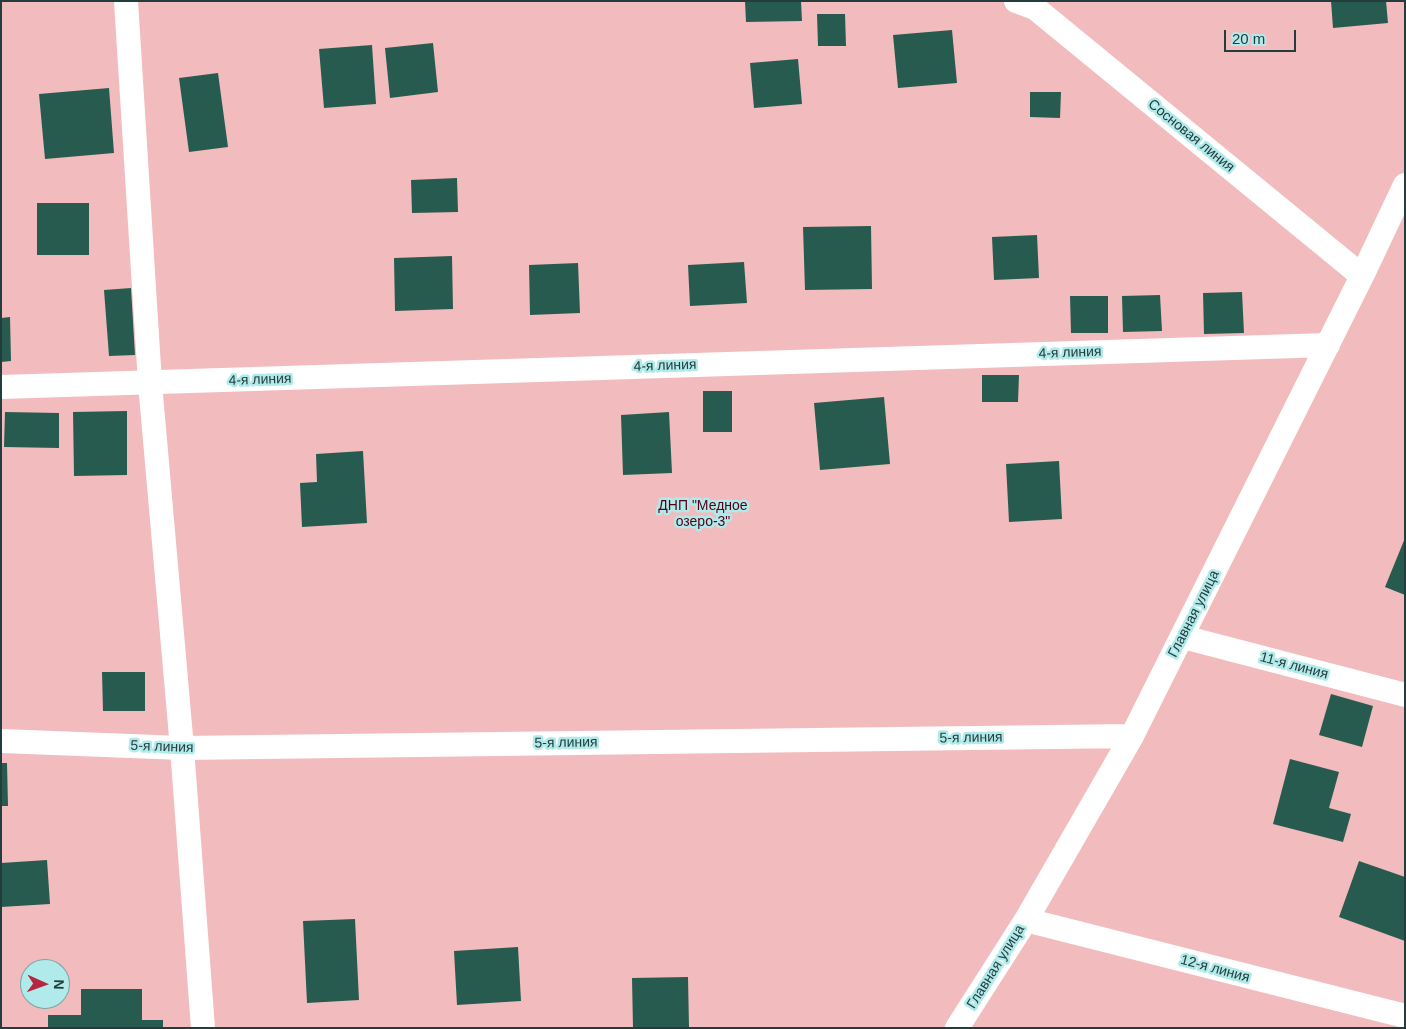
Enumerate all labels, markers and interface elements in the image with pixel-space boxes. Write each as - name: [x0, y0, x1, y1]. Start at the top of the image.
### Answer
- scale bar: [1226, 20, 1298, 52]
- text: 20 m: [1232, 30, 1265, 47]
- street label: Сосновая линия: [1144, 96, 1238, 176]
- street label: 4-я линия: [1038, 344, 1102, 362]
- street label: 4-я линия: [633, 357, 697, 375]
- street label: 4-я линия: [228, 371, 292, 389]
- park label: ДНП "Медное озеро-3": [658, 498, 748, 530]
- street label: Главная улица: [1165, 568, 1223, 660]
- street label: 11-я линия: [1258, 649, 1330, 683]
- street label: 5-я линия: [939, 729, 1003, 747]
- street label: 5-я линия: [534, 734, 598, 752]
- street label: 5-я линия: [130, 738, 194, 756]
- street label: Главная улица: [964, 922, 1028, 1012]
- street label: 12-я линия: [1179, 952, 1251, 986]
- north arrow: [20, 959, 70, 1009]
- text: N: [51, 979, 67, 990]

